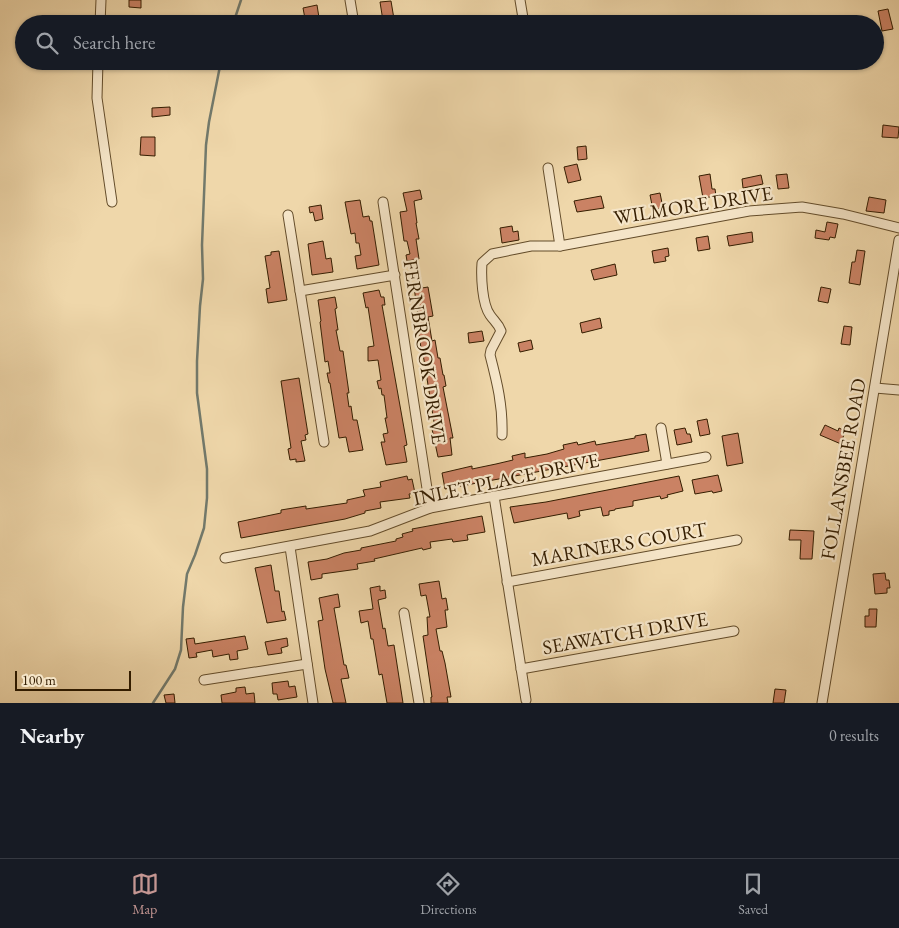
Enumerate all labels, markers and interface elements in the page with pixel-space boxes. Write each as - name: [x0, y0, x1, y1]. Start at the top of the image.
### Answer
- search box: [15, 15, 884, 70]
- icon: search: [33, 29, 61, 57]
- text: Search here: [73, 30, 155, 55]
- street label: WILMORE DRIVE: [612, 180, 774, 230]
- street label: FERNBROOK DRIVE: [398, 258, 452, 446]
- street label: FOLLANSBEE ROAD: [814, 376, 872, 562]
- street label: INLET PLACE DRIVE: [411, 447, 601, 511]
- street label: MARINERS COURT: [529, 516, 709, 572]
- street label: SEAWATCH DRIVE: [540, 606, 710, 660]
- scale bar: [15, 668, 131, 691]
- text: 100 m: [22, 671, 56, 689]
- text: Nearby: [20, 722, 84, 749]
- text: 0 results: [829, 725, 879, 746]
- tab: Map: [131, 870, 159, 918]
- tab: Directions: [420, 870, 477, 918]
- tab: Saved: [738, 870, 768, 918]

